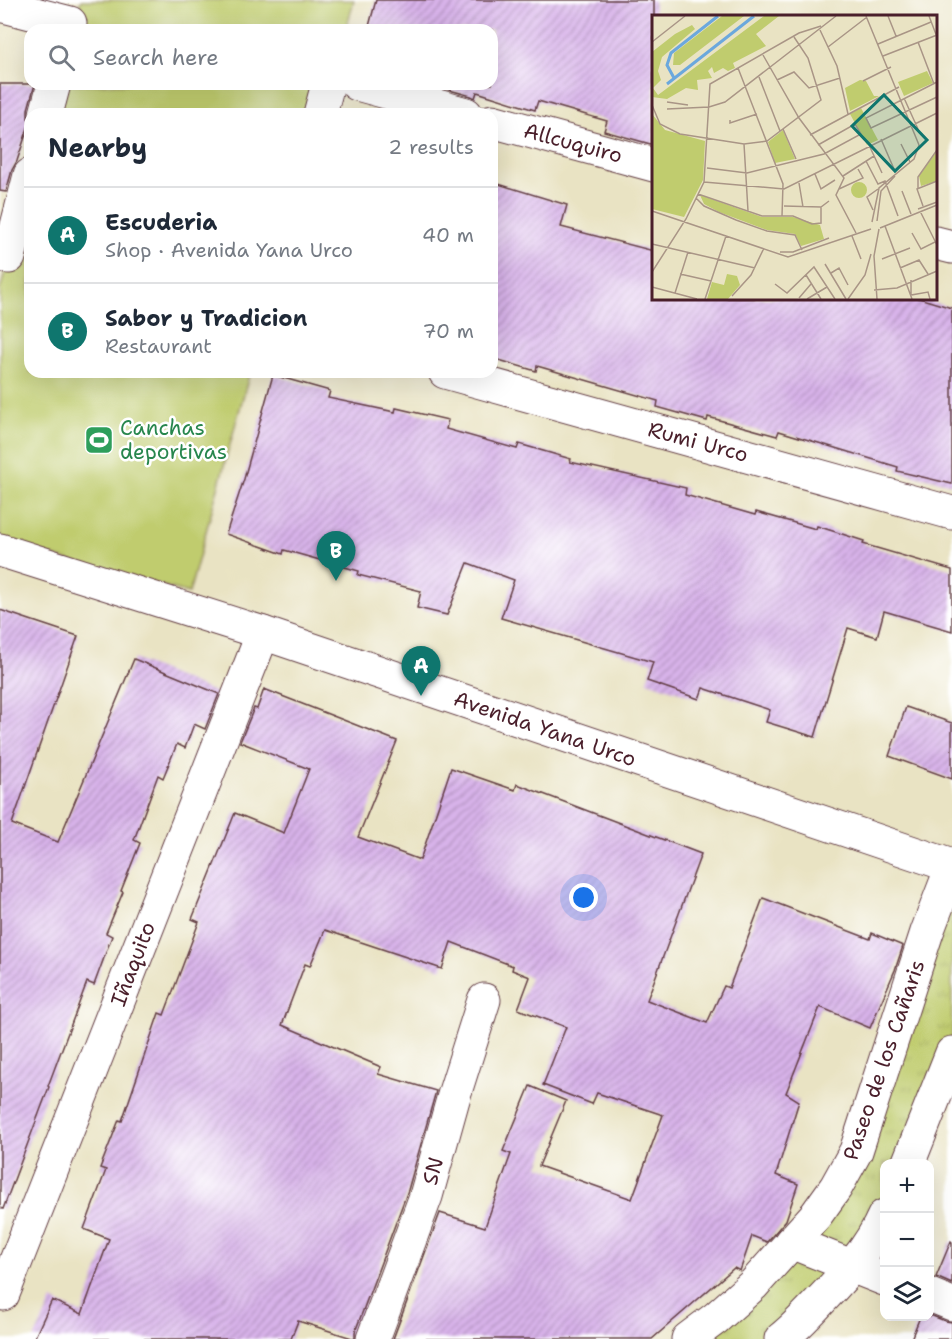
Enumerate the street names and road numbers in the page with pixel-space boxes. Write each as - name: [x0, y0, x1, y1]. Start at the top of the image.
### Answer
- street label: Allcuquiro: [521, 116, 625, 170]
- street label: Rumi Urco: [645, 415, 751, 469]
- street label: Avenida Yana Urco: [450, 685, 640, 773]
- street label: Iñaquito: [104, 918, 162, 1010]
- street label: Paseo de los Cañaris: [837, 956, 931, 1164]
- street label: SN: [416, 1154, 450, 1188]

